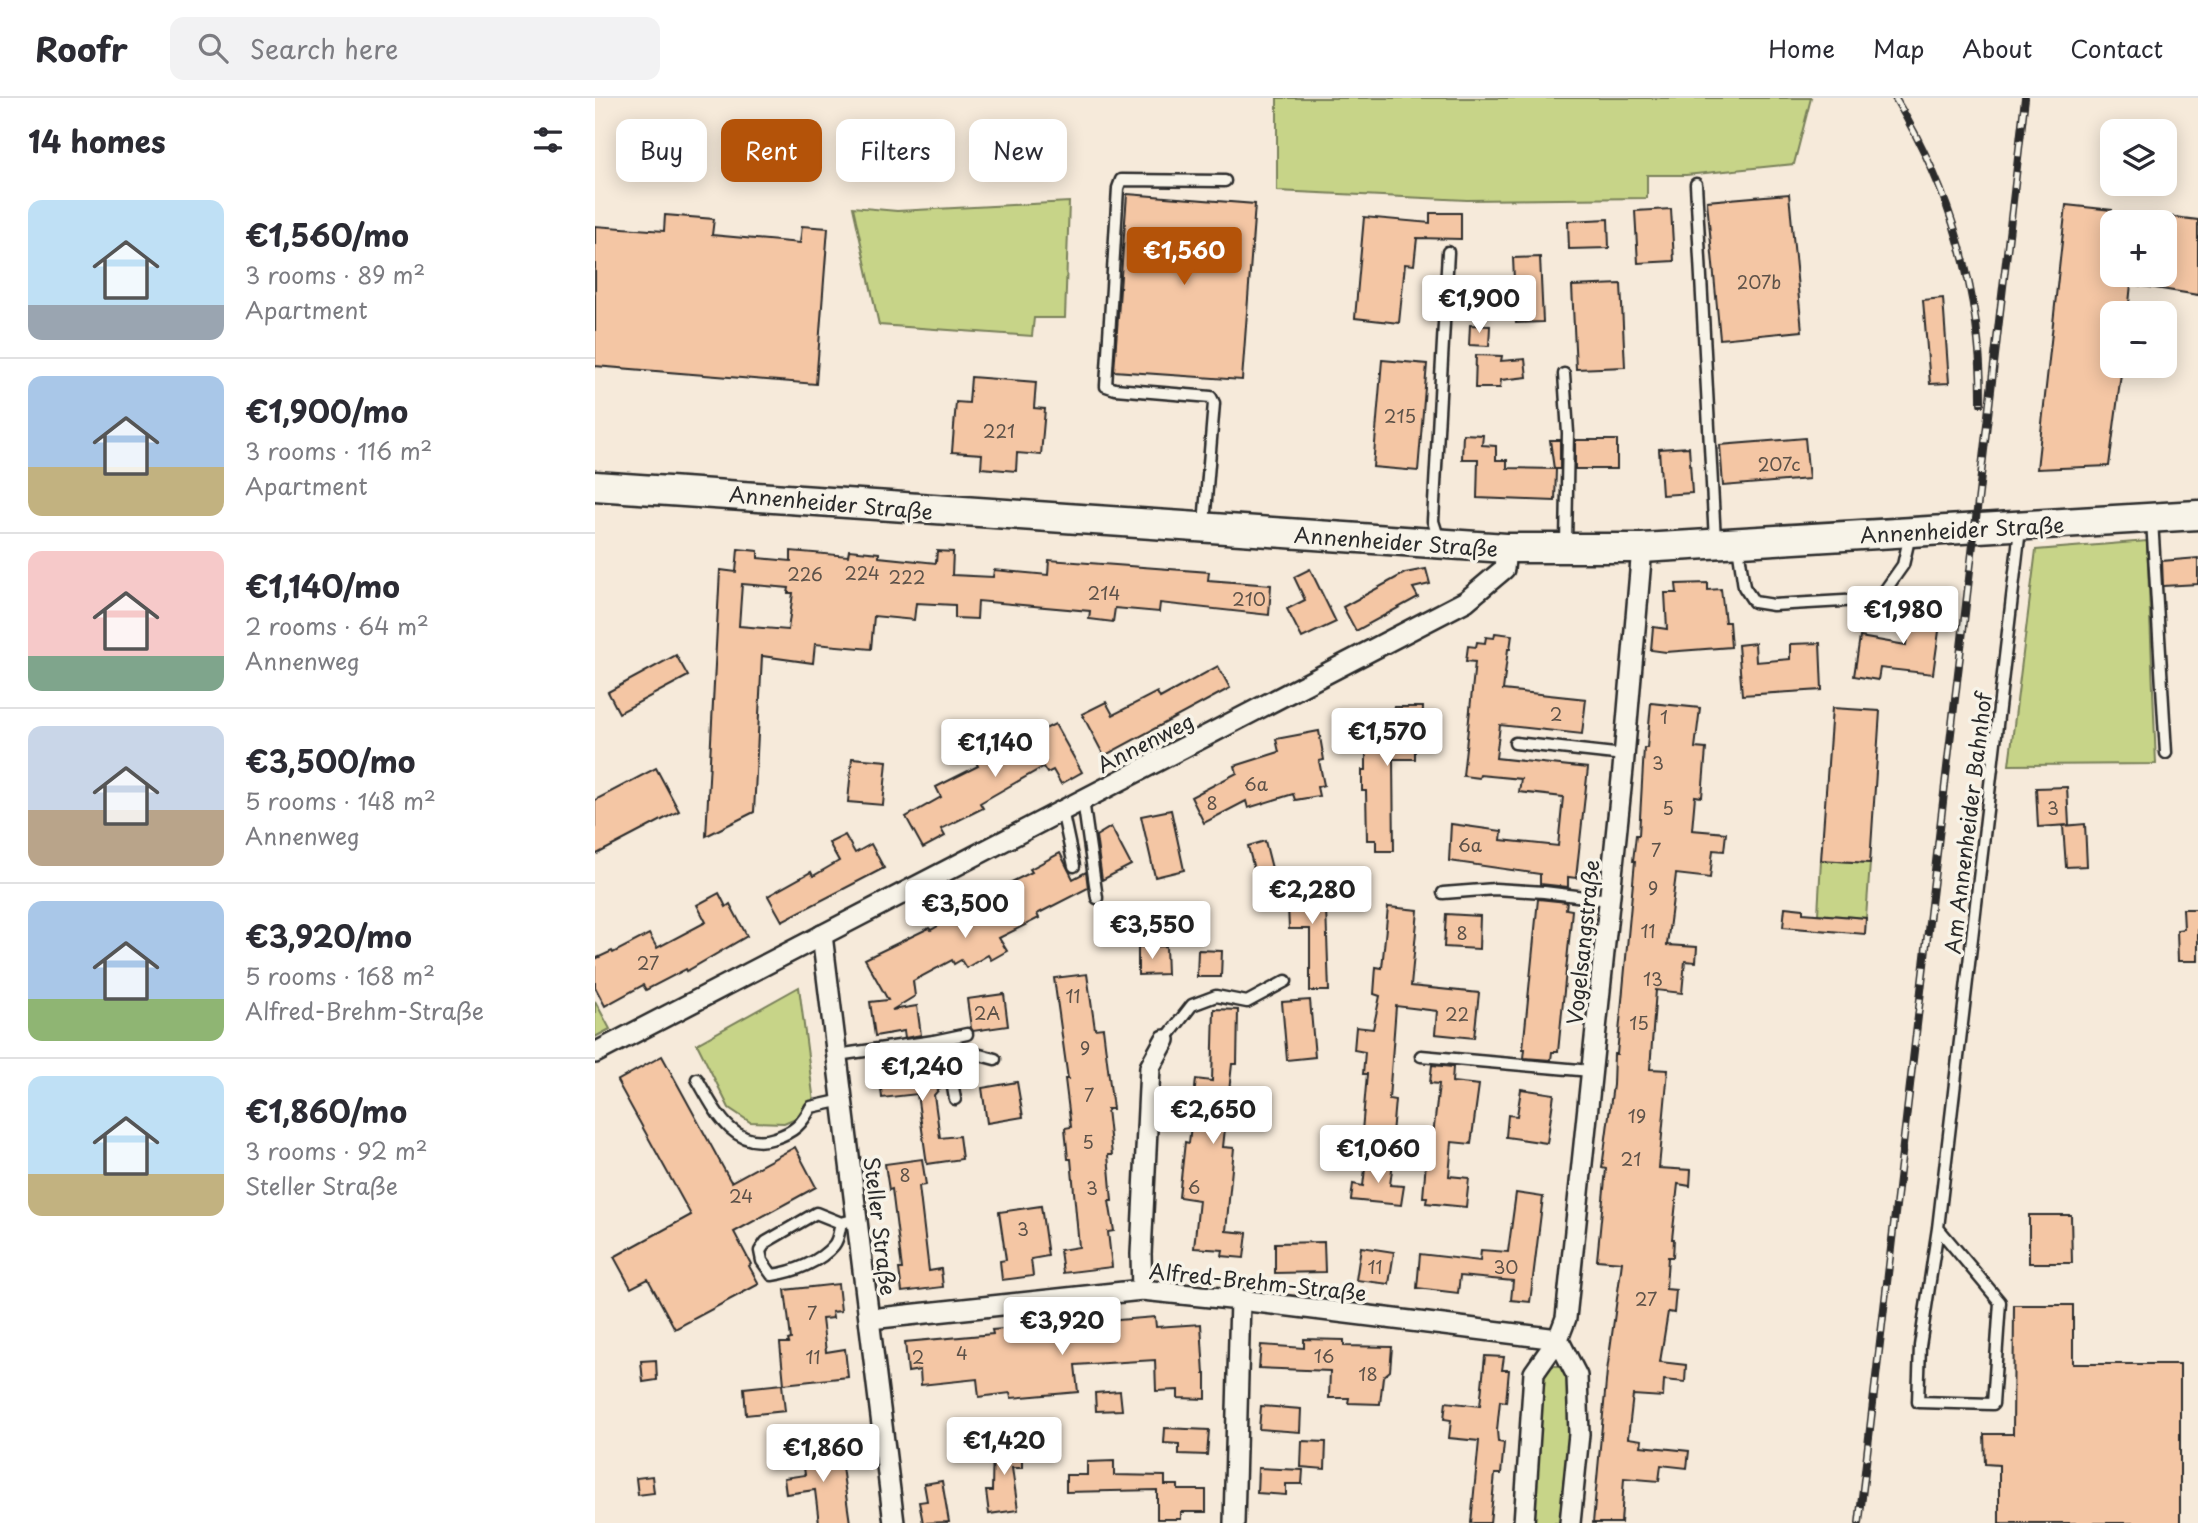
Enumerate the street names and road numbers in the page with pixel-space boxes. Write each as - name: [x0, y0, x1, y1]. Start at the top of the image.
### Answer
- street label: Annenheider Straße: [728, 477, 934, 527]
- street label: Annenheider Straße: [1859, 508, 2065, 550]
- street label: Annenheider Straße: [1293, 518, 1499, 564]
- street label: Am Annenheider Bahnhof: [1935, 689, 1999, 956]
- street label: Annenweg: [1091, 704, 1199, 780]
- street label: Vogelsangstraße: [1557, 858, 1607, 1026]
- street label: Steller Straße: [857, 1155, 905, 1297]
- street label: Alfred-Brehm-Straße: [1148, 1254, 1368, 1308]

